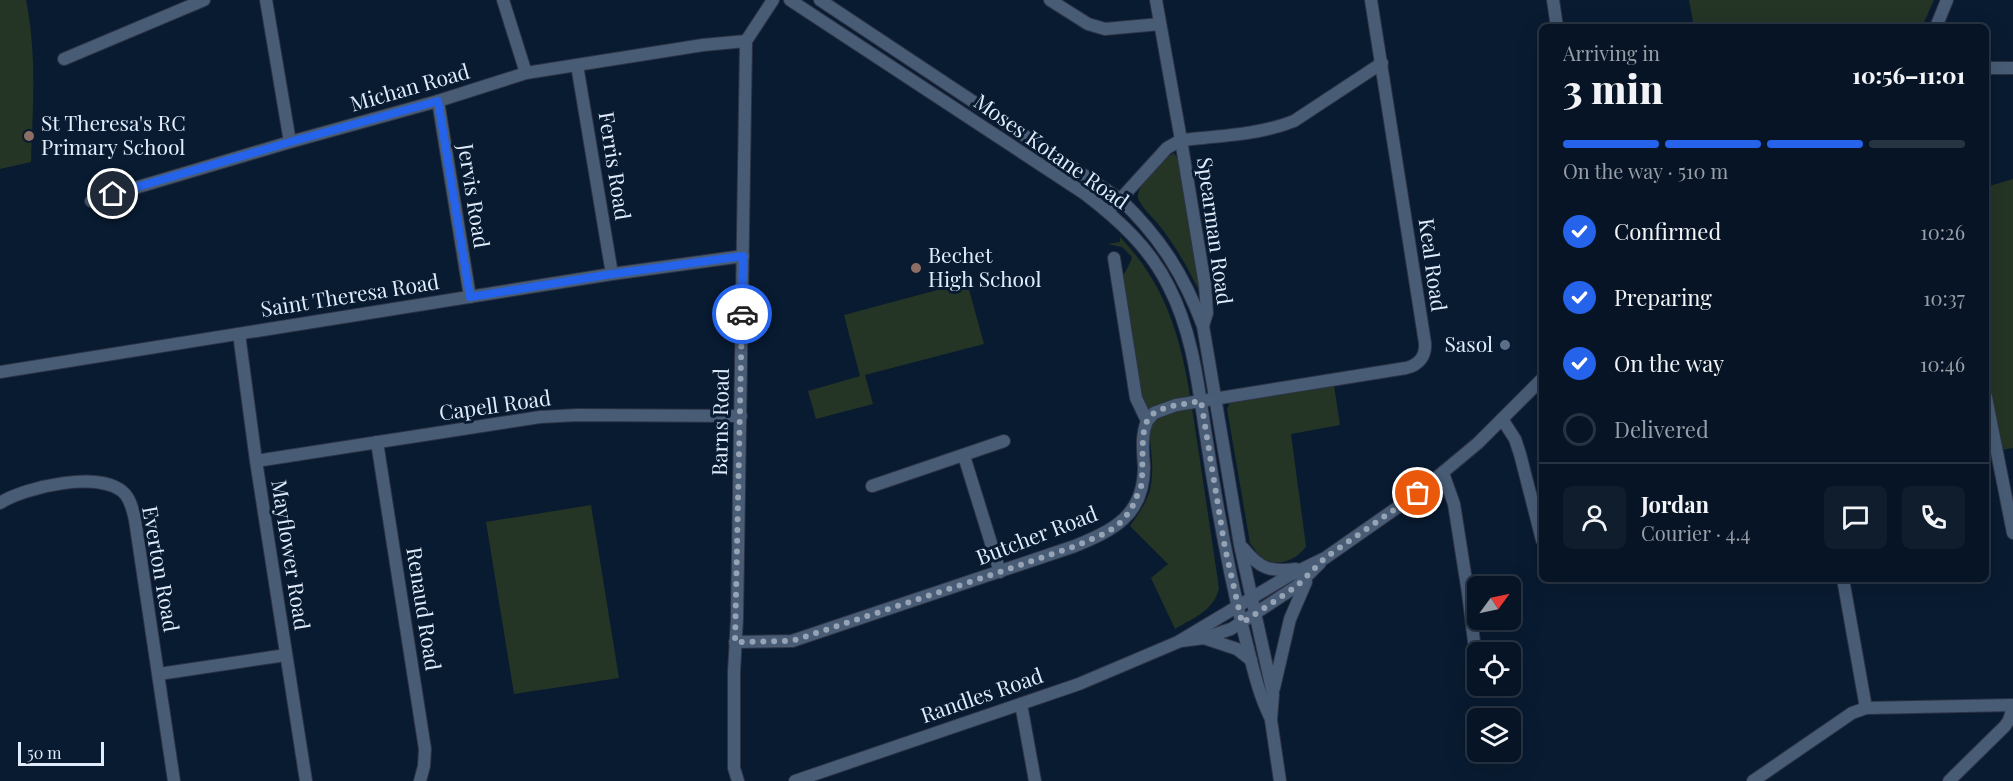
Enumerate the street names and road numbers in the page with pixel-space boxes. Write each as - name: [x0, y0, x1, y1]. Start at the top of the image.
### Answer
- street label: Michan Road: [346, 56, 472, 116]
- street label: Moses Kotane Road: [969, 86, 1135, 214]
- street label: Ferris Road: [594, 110, 638, 222]
- street label: Jervis Road: [453, 141, 497, 250]
- street label: Spearman Road: [1192, 155, 1240, 306]
- street label: Keal Road: [1414, 216, 1454, 313]
- street label: Saint Theresa Road: [258, 266, 441, 322]
- street label: Barns Road: [704, 368, 734, 476]
- street label: Capell Road: [437, 382, 552, 426]
- street label: Mayflower Road: [266, 478, 318, 632]
- street label: Butcher Road: [972, 498, 1101, 570]
- street label: Everton Road: [137, 504, 187, 634]
- street label: Renaud Road: [401, 545, 449, 672]
- street label: Randles Road: [916, 660, 1046, 728]

